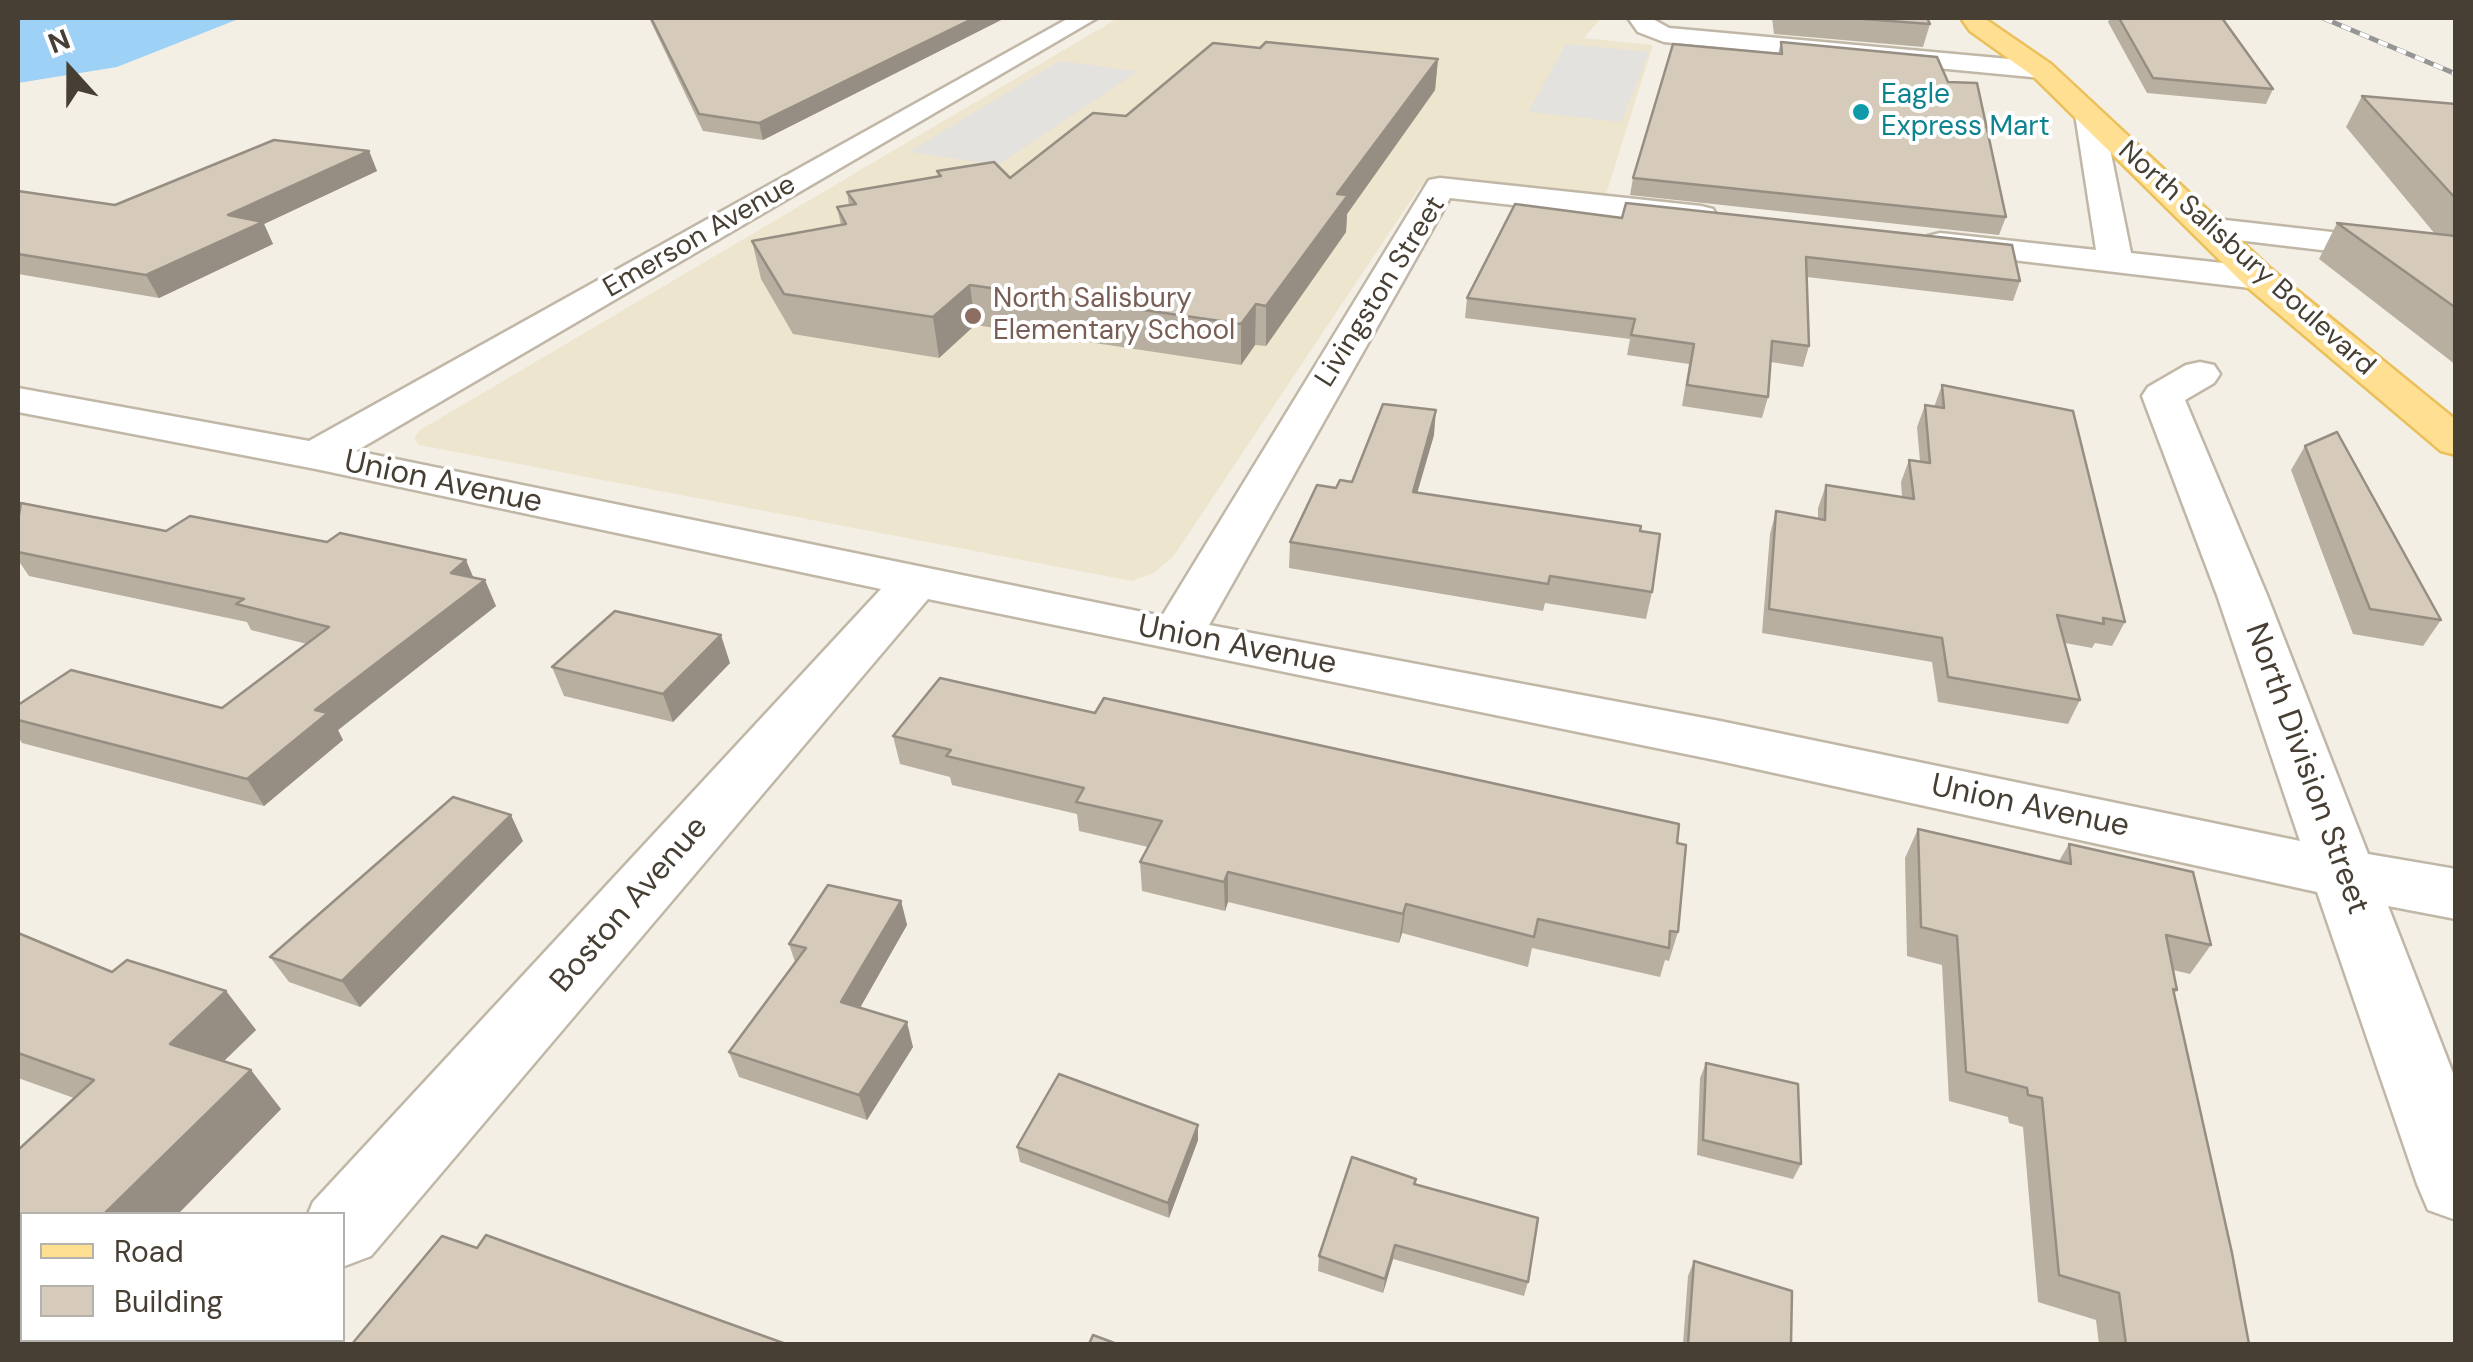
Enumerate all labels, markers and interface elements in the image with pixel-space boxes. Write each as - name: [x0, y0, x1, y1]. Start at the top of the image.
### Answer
- north arrow: [20, 20, 120, 120]
- text: N: [43, 21, 75, 62]
- place label: Eagle Express Mart: [1881, 79, 2050, 145]
- marker: Eagle Express Mart: [1850, 101, 1872, 123]
- street label: North Salisbury Boulevard: [2111, 135, 2381, 383]
- street label: Emerson Avenue: [598, 168, 802, 306]
- street label: Livingston Street: [1309, 191, 1453, 393]
- place label: North Salisbury Elementary School: [993, 283, 1235, 349]
- marker: North Salisbury Elementary School: [962, 305, 984, 327]
- street label: Union Avenue: [340, 443, 546, 523]
- street label: Union Avenue: [1134, 608, 1340, 684]
- street label: North Division Street: [2235, 618, 2377, 920]
- street label: Union Avenue: [1927, 767, 2133, 847]
- street label: Boston Avenue: [543, 809, 717, 1001]
- legend: [20, 1212, 345, 1342]
- text: Road: [114, 1232, 184, 1271]
- text: Building: [114, 1282, 223, 1321]

